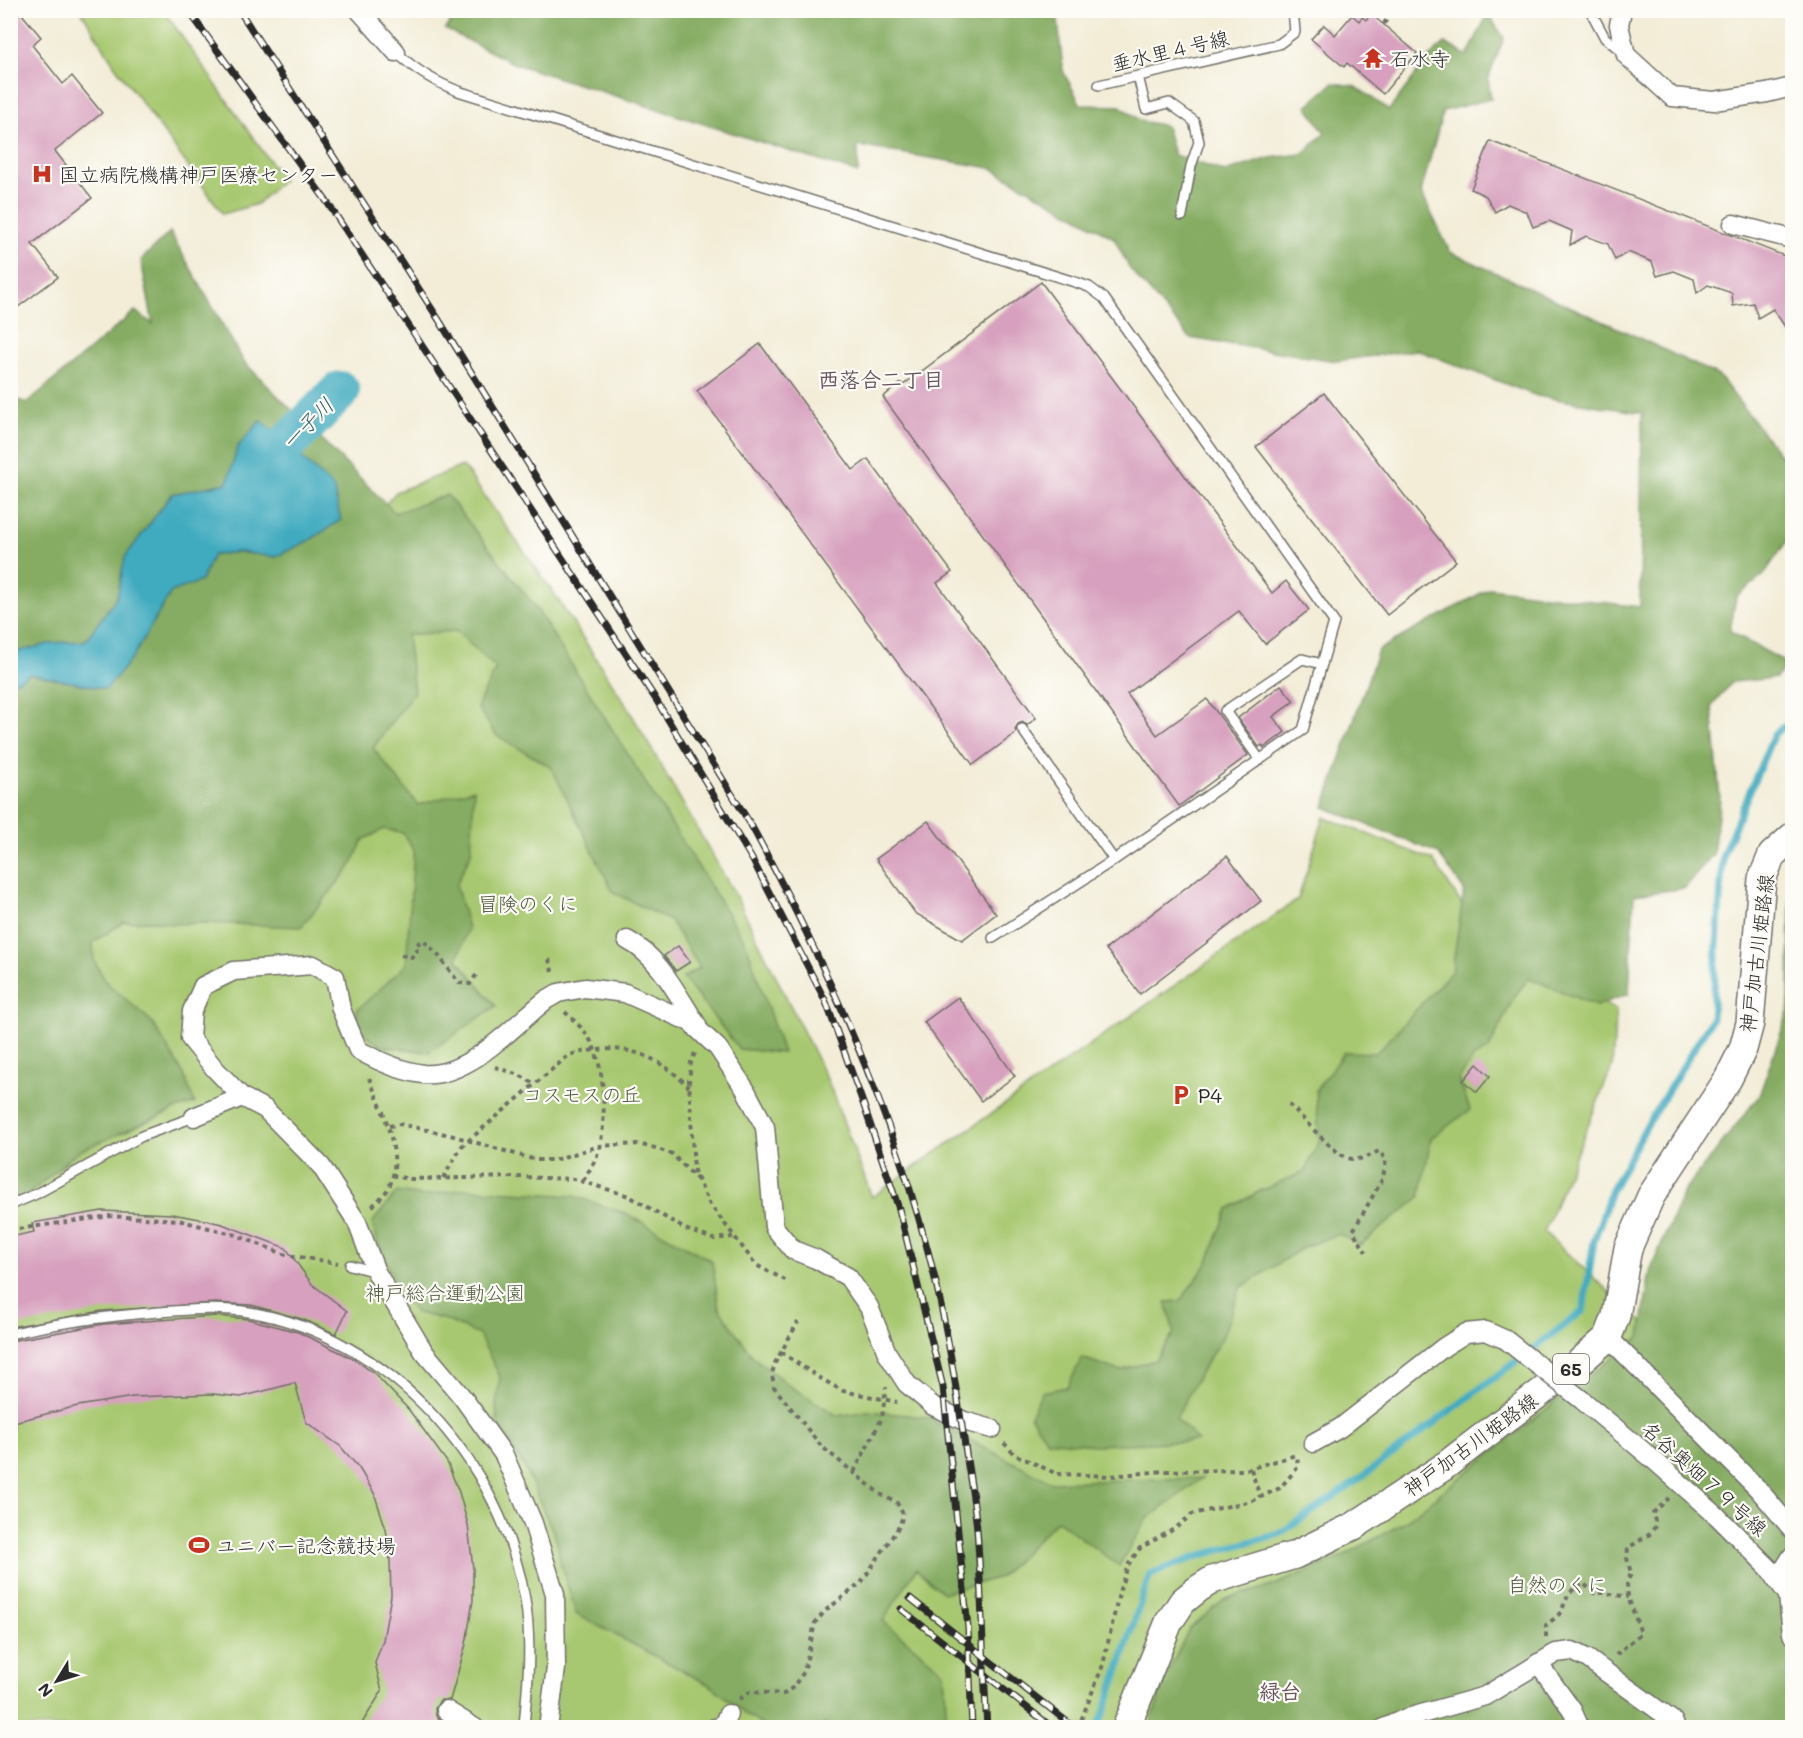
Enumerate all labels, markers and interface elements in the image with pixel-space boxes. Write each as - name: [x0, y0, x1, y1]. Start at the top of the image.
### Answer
- street label: 垂水里４号線: [1109, 24, 1231, 76]
- place label: 石水寺: [1390, 45, 1450, 71]
- temple icon: 石水寺: [1361, 46, 1385, 70]
- place label: 国立病院機構神戸医療センター: [59, 161, 338, 187]
- hospital icon: 国立病院機構神戸医療センター: [30, 162, 54, 186]
- district label: 西落合二丁目: [818, 365, 944, 392]
- water label: 一子川: [275, 391, 339, 455]
- street label: 神戸加古川姫路線: [1733, 872, 1779, 1034]
- park label: 冒険のくに: [478, 890, 578, 916]
- park label: コスモスの丘: [523, 1081, 641, 1107]
- place label: P4: [1198, 1082, 1222, 1108]
- parking icon: P4: [1169, 1083, 1193, 1107]
- park label: 神戸総合運動公園: [365, 1279, 525, 1305]
- road number: 65: [1553, 1354, 1589, 1384]
- street label: 神戸加古川姫路線: [1398, 1386, 1542, 1502]
- street label: 名谷奥畑７９号線: [1637, 1415, 1773, 1541]
- place label: ユニバー記念競技場: [216, 1532, 396, 1558]
- sports icon: ユニバー記念競技場: [187, 1533, 211, 1557]
- park label: 自然のくに: [1507, 1571, 1607, 1597]
- north arrow: [27, 1651, 87, 1711]
- district label: 緑台: [1259, 1677, 1301, 1704]
- text: N: [33, 1679, 57, 1702]

